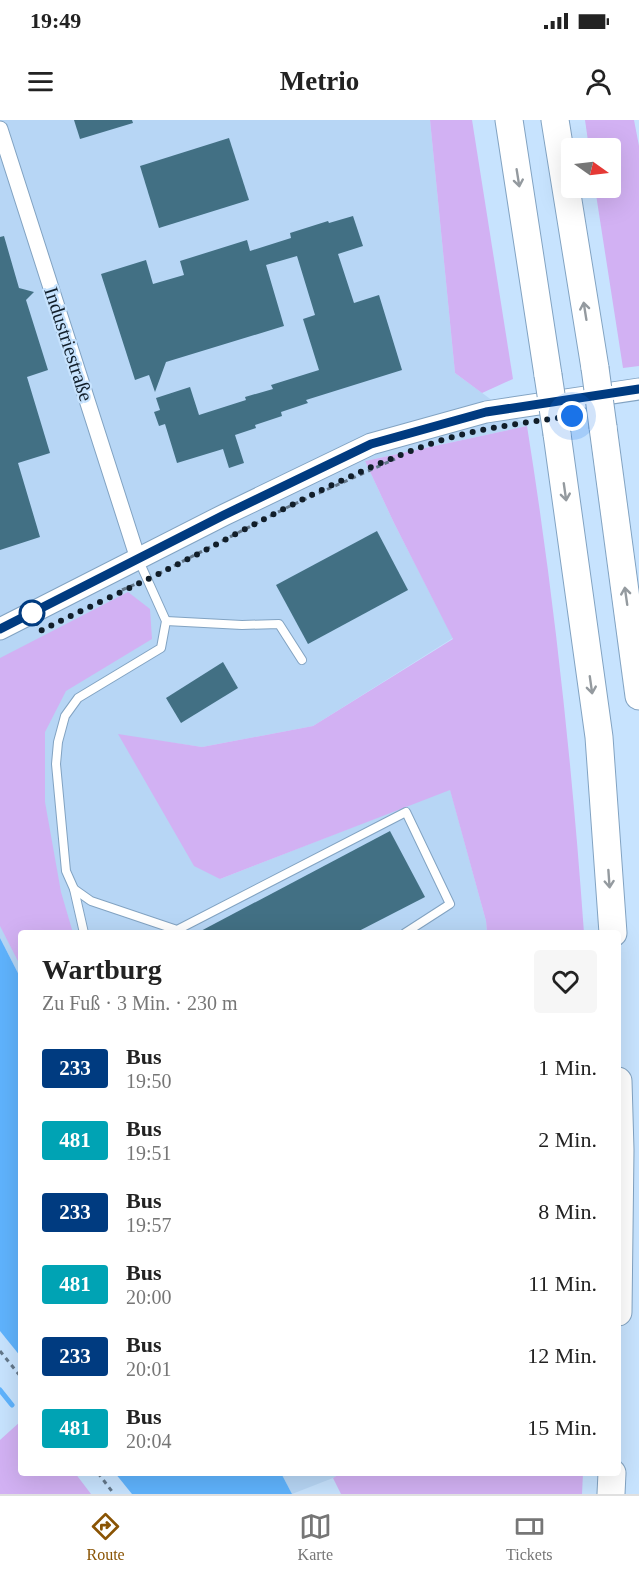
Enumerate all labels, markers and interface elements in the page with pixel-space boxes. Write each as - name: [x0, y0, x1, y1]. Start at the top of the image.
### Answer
- text: 19:49: [30, 8, 81, 33]
- icon: menu: [24, 65, 57, 98]
- icon: person: [582, 65, 615, 98]
- text: Metrio: [280, 66, 359, 96]
- north arrow: [561, 138, 621, 198]
- map controls: [561, 138, 621, 198]
- one-way arrow: [513, 167, 524, 187]
- street label: Industriestraße: [40, 284, 98, 404]
- one-way arrow: [580, 301, 591, 321]
- your location: [557, 401, 587, 431]
- one-way arrow: [559, 482, 570, 501]
- one-way arrow: [620, 587, 631, 607]
- unlabelled marker: [19, 600, 45, 626]
- one-way arrow: [586, 675, 597, 695]
- one-way arrow: [604, 869, 615, 889]
- button: heart: [534, 950, 597, 1013]
- text: Wartburg: [42, 954, 162, 985]
- text: Zu Fuß · 3 Min. · 230 m: [42, 992, 238, 1014]
- text: Bus: [126, 1044, 161, 1069]
- text: 1 Min.: [538, 1055, 597, 1080]
- text: 233: [59, 1056, 91, 1080]
- text: 19:50: [126, 1070, 172, 1092]
- text: Bus: [126, 1116, 161, 1141]
- text: 2 Min.: [538, 1127, 597, 1152]
- text: 481: [59, 1128, 91, 1152]
- text: 19:51: [126, 1142, 172, 1164]
- text: Bus: [126, 1188, 161, 1213]
- text: 8 Min.: [538, 1199, 597, 1224]
- text: 233: [59, 1200, 91, 1224]
- text: 19:57: [126, 1214, 172, 1236]
- text: Bus: [126, 1260, 161, 1285]
- text: 11 Min.: [528, 1271, 597, 1296]
- text: 481: [59, 1272, 91, 1296]
- text: 20:00: [126, 1286, 172, 1308]
- text: Bus: [126, 1332, 161, 1357]
- text: 12 Min.: [527, 1343, 597, 1368]
- text: 233: [59, 1344, 91, 1368]
- text: 20:01: [126, 1358, 172, 1380]
- text: Bus: [126, 1404, 161, 1429]
- text: 15 Min.: [527, 1415, 597, 1440]
- text: 481: [59, 1416, 91, 1440]
- text: 20:04: [126, 1430, 172, 1452]
- tab: Route: [86, 1510, 125, 1564]
- tab: Karte: [298, 1510, 333, 1564]
- tab: Tickets: [506, 1510, 553, 1564]

